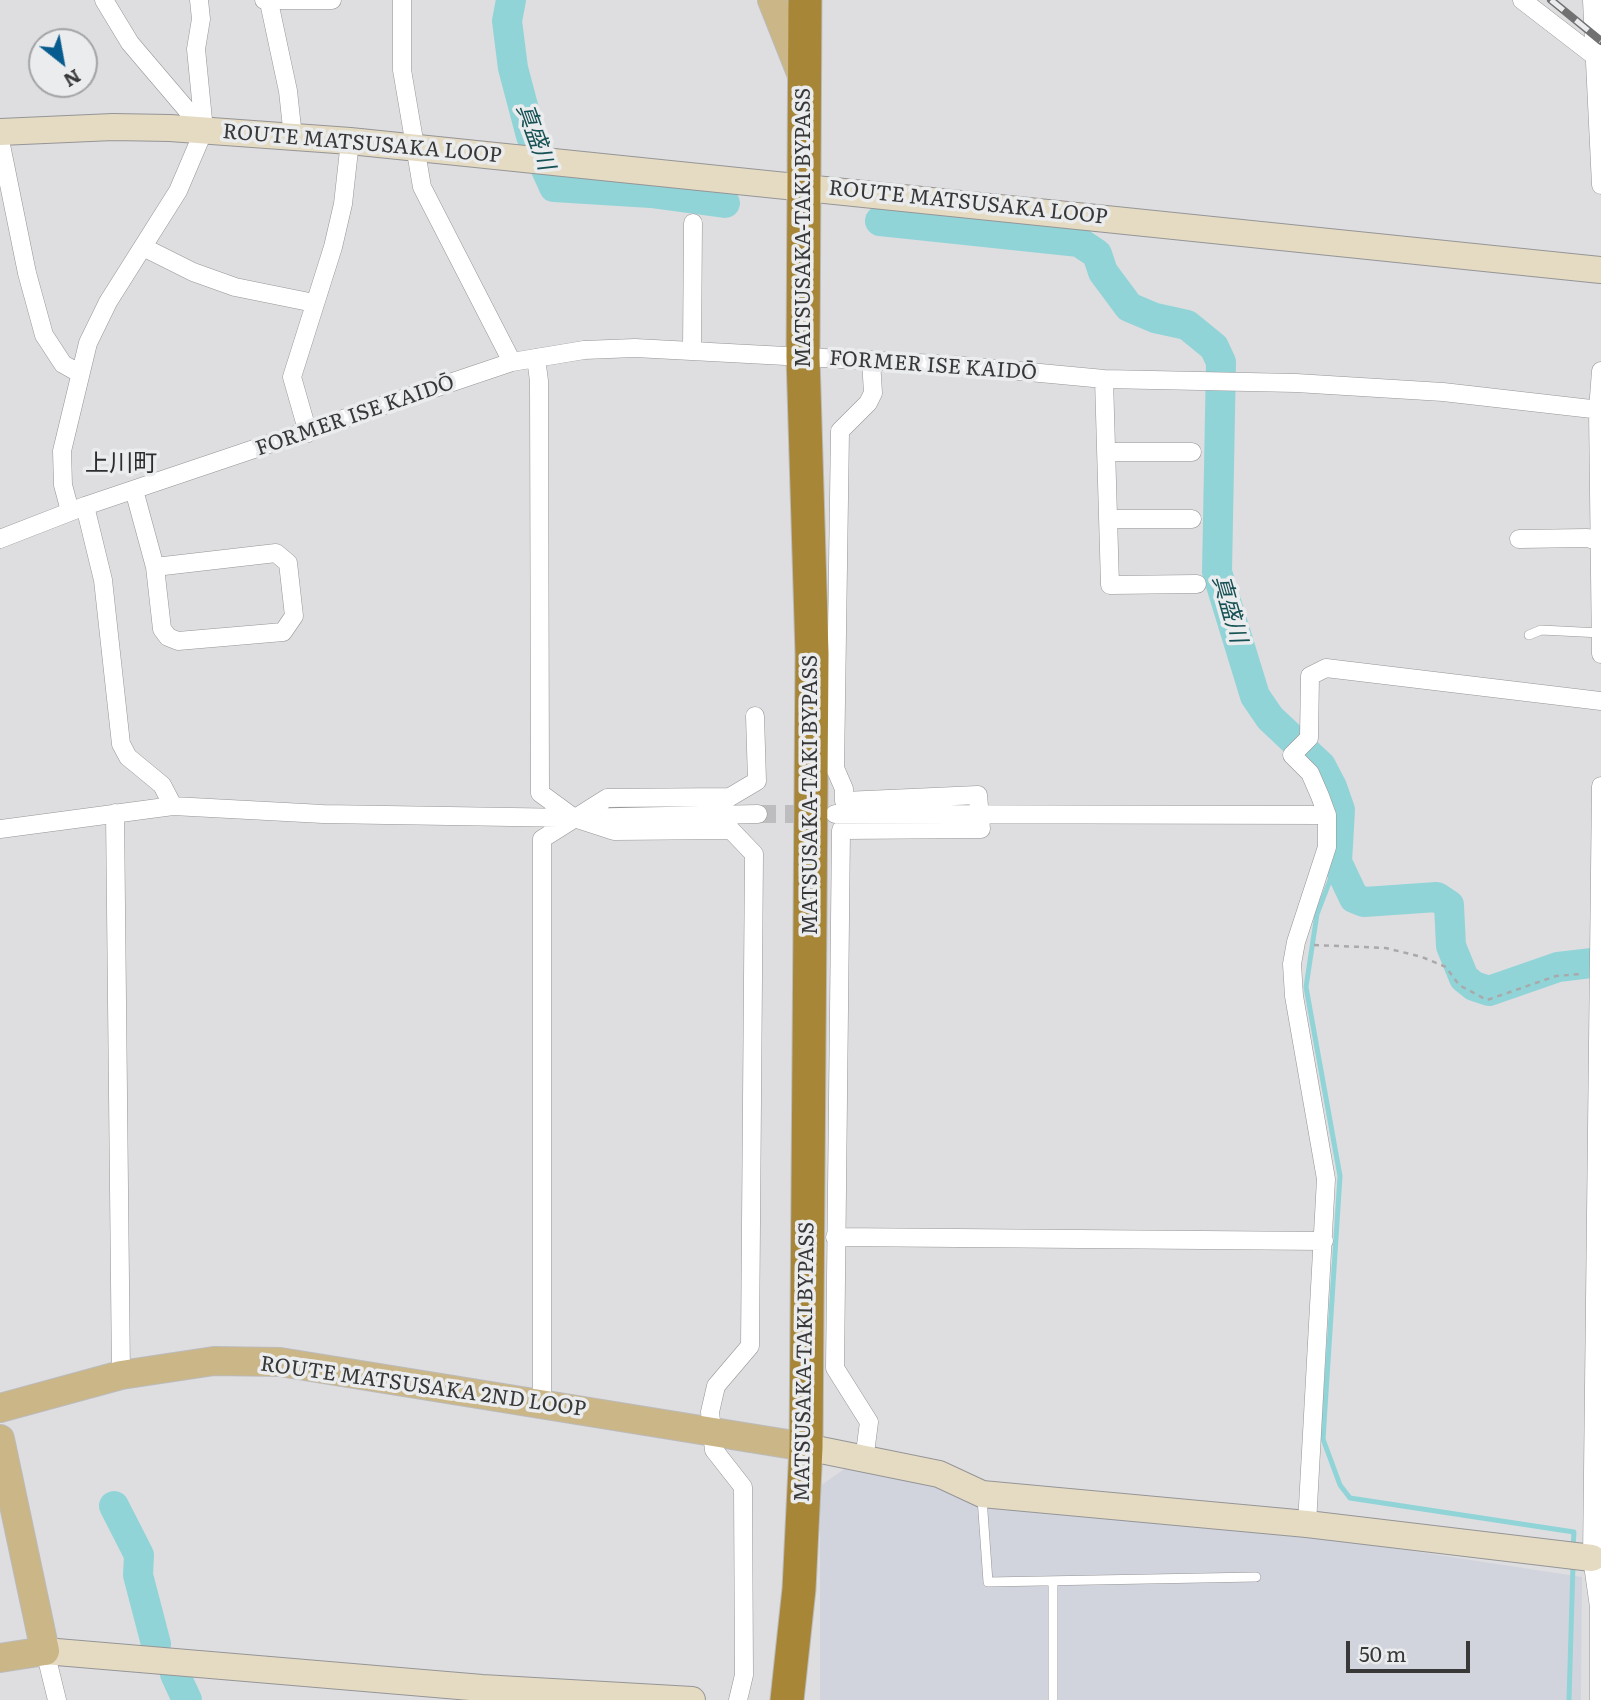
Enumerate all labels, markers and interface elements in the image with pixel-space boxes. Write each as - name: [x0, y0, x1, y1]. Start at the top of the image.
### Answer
- north arrow: [28, 28, 98, 98]
- text: N: [59, 63, 87, 95]
- street label: MATSUSAKA-TAKI BYPASS: [791, 88, 817, 368]
- water label: 真盛川: [510, 100, 560, 174]
- street label: ROUTE MATSUSAKA LOOP: [221, 119, 503, 169]
- street label: ROUTE MATSUSAKA LOOP: [827, 176, 1109, 230]
- street label: FORMER ISE KAIDŌ: [828, 346, 1038, 386]
- street label: FORMER ISE KAIDŌ: [252, 370, 458, 462]
- district label: 上川町: [85, 450, 157, 478]
- water label: 真盛川: [1206, 572, 1252, 646]
- street label: MATSUSAKA-TAKI BYPASS: [798, 655, 824, 935]
- street label: MATSUSAKA-TAKI BYPASS: [790, 1222, 820, 1502]
- street label: ROUTE MATSUSAKA 2ND LOOP: [259, 1352, 587, 1422]
- scale bar: [1349, 1626, 1473, 1670]
- text: 50 m: [1359, 1637, 1406, 1668]

